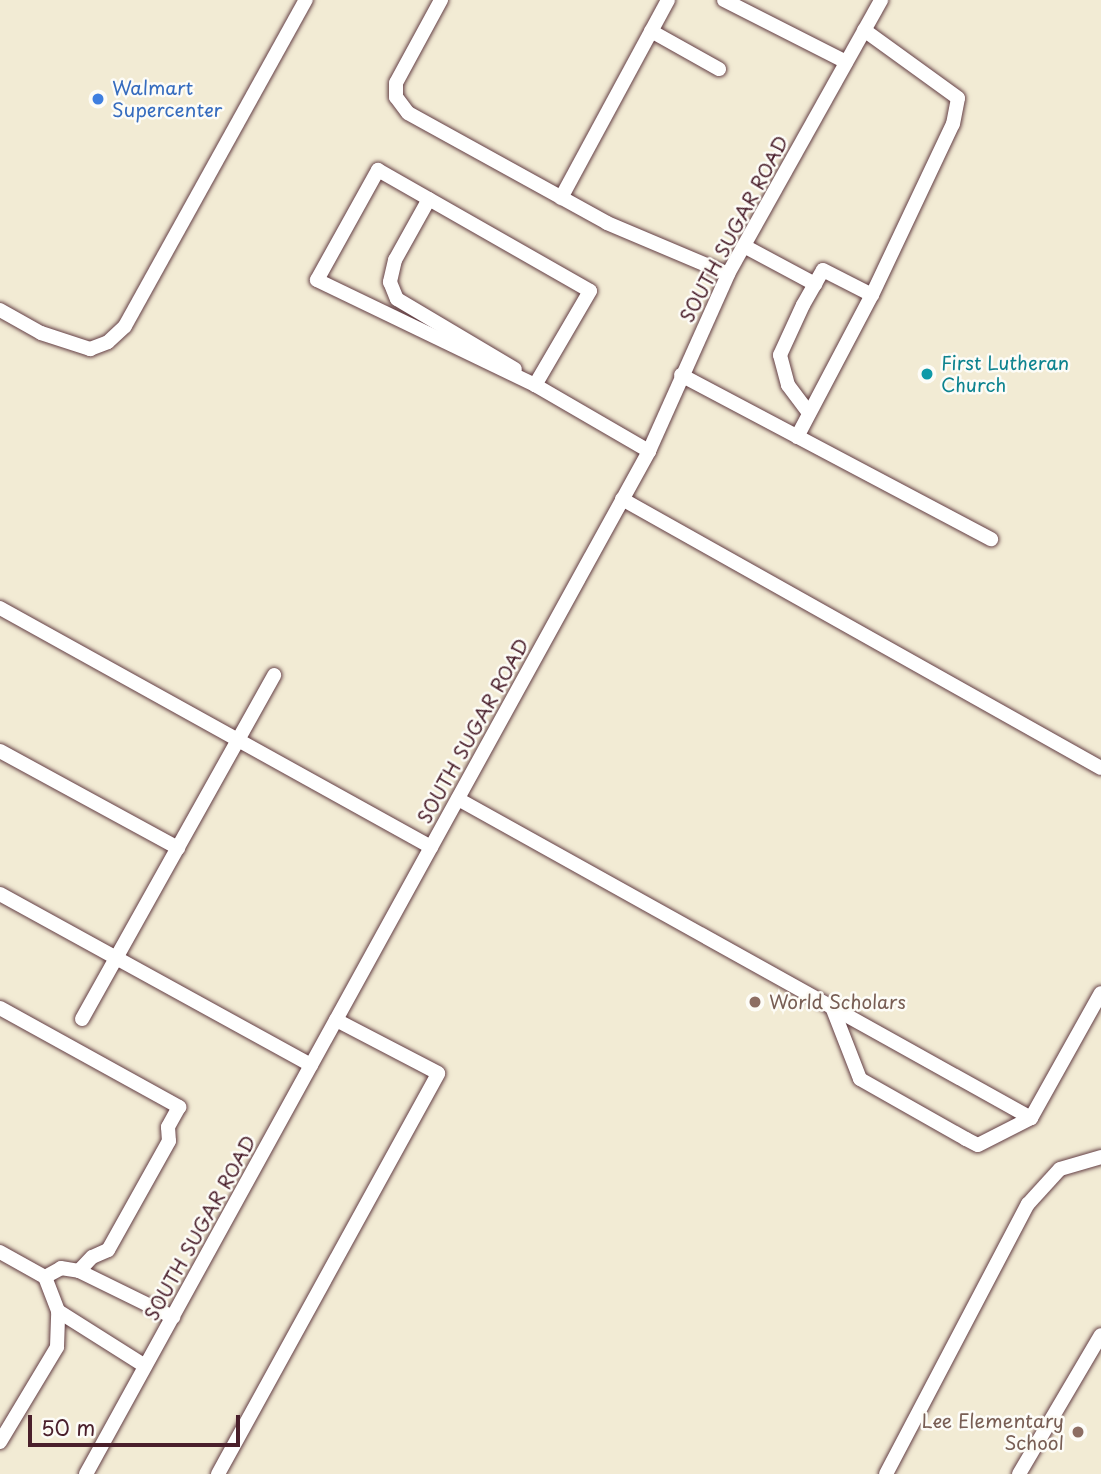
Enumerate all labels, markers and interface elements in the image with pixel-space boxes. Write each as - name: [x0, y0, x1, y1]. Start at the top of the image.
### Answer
- place label: Walmart Supercenter: [112, 77, 222, 121]
- marker: Walmart Supercenter: [90, 91, 106, 107]
- street label: SOUTH SUGAR ROAD: [675, 132, 793, 326]
- place label: First Lutheran Church: [941, 352, 1068, 396]
- marker: First Lutheran Church: [919, 366, 935, 382]
- street label: SOUTH SUGAR ROAD: [413, 634, 533, 828]
- place label: World Scholars: [769, 991, 907, 1013]
- marker: World Scholars: [747, 994, 763, 1010]
- street label: SOUTH SUGAR ROAD: [140, 1131, 260, 1325]
- scale bar: [32, 1400, 243, 1444]
- place label: Lee Elementary School: [921, 1410, 1064, 1454]
- text: 50 m: [41, 1411, 95, 1443]
- marker: Lee Elementary School: [1070, 1424, 1086, 1440]

